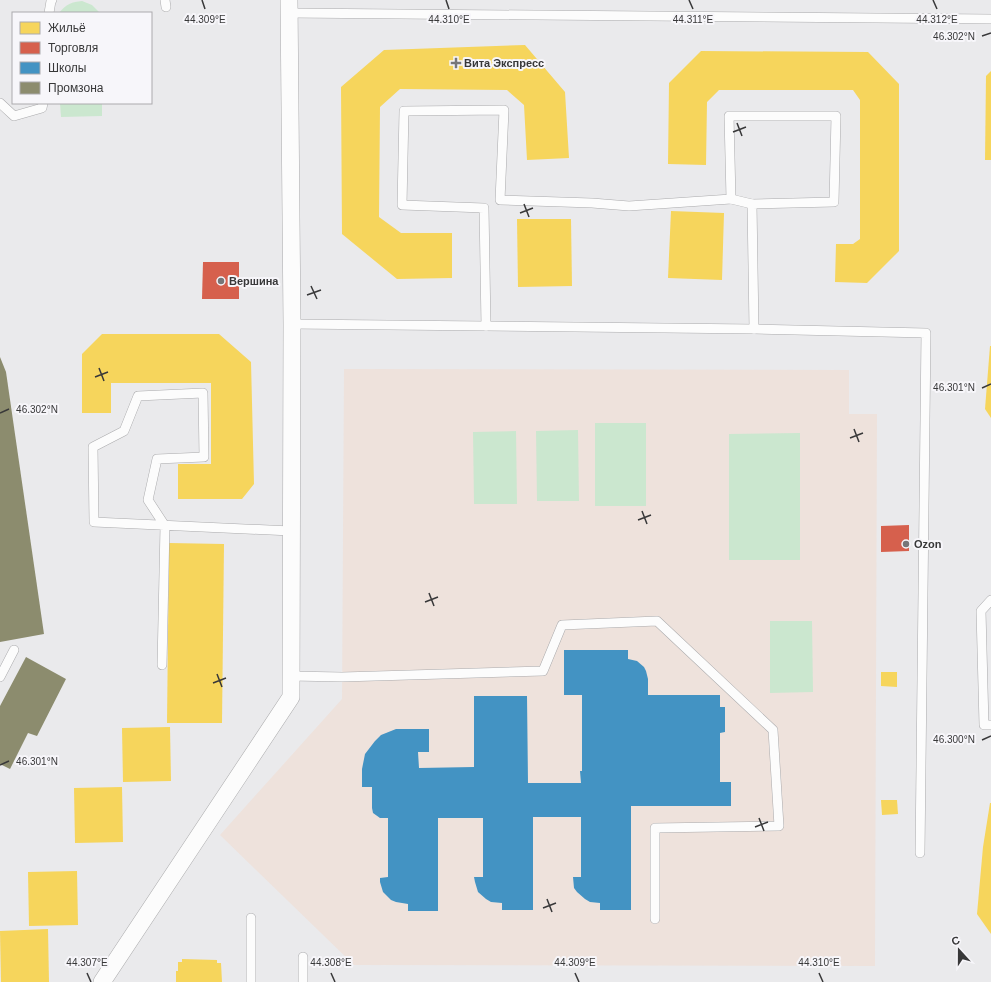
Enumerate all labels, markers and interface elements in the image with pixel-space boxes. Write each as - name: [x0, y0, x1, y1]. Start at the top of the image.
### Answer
- legend: [12, 12, 152, 104]
- text: 44.309°E: [184, 14, 226, 25]
- text: 44.310°E: [428, 14, 470, 25]
- text: 44.311°E: [673, 14, 714, 25]
- text: 44.312°E: [916, 14, 958, 25]
- text: Жильё: [48, 21, 86, 35]
- text: 46.302°N: [933, 31, 975, 42]
- text: Торговля: [48, 41, 98, 55]
- place label: Вита Экспресс: [464, 57, 544, 69]
- marker: Вита Экспресс: [451, 58, 461, 68]
- text: Школы: [48, 61, 86, 75]
- text: Промзона: [48, 81, 104, 95]
- place label: Вершина: [229, 275, 279, 287]
- marker: Вершина: [216, 276, 226, 286]
- text: 46.301°N: [933, 382, 975, 393]
- text: 46.302°N: [16, 404, 58, 415]
- place label: Ozon: [914, 538, 942, 550]
- marker: Ozon: [901, 539, 911, 549]
- text: 46.300°N: [933, 734, 975, 745]
- text: 46.301°N: [16, 756, 58, 767]
- north arrow: [939, 930, 979, 970]
- text: С: [950, 934, 961, 948]
- text: 44.307°E: [66, 957, 108, 968]
- text: 44.308°E: [310, 957, 352, 968]
- text: 44.309°E: [554, 957, 596, 968]
- text: 44.310°E: [798, 957, 840, 968]

